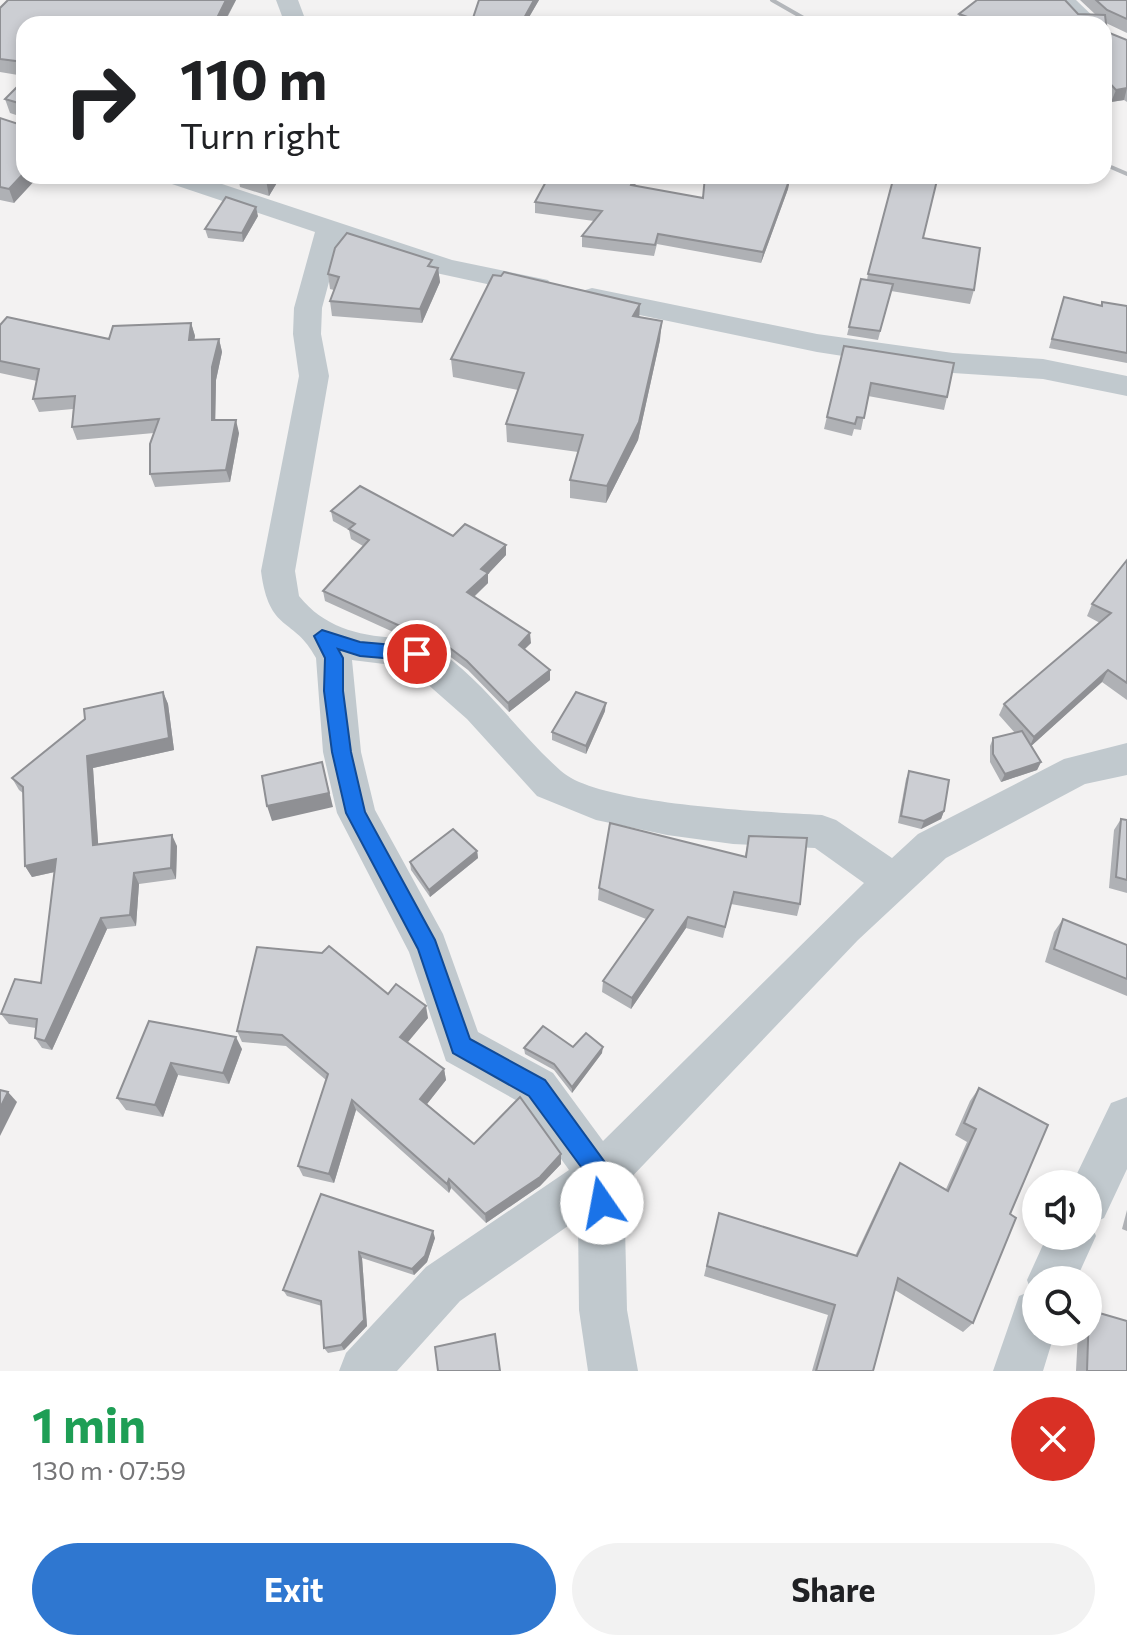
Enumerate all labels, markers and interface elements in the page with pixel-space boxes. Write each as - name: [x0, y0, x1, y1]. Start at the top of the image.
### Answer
- text: 110 m: [180, 43, 327, 112]
- icon: right: [48, 48, 152, 152]
- text: Turn right: [180, 112, 341, 156]
- pin: [383, 620, 451, 688]
- icon: arrive: [395, 632, 439, 676]
- position arrow: [560, 1161, 644, 1245]
- map controls: [1022, 1170, 1102, 1346]
- button: sound: [1022, 1170, 1102, 1250]
- button: search: [1022, 1266, 1102, 1346]
- text: 1 min: [32, 1394, 146, 1453]
- button: close: [1011, 1397, 1095, 1481]
- text: 130 m · 07:59: [32, 1454, 186, 1485]
- button: Exit: [32, 1543, 556, 1635]
- button: Share: [572, 1543, 1095, 1635]

